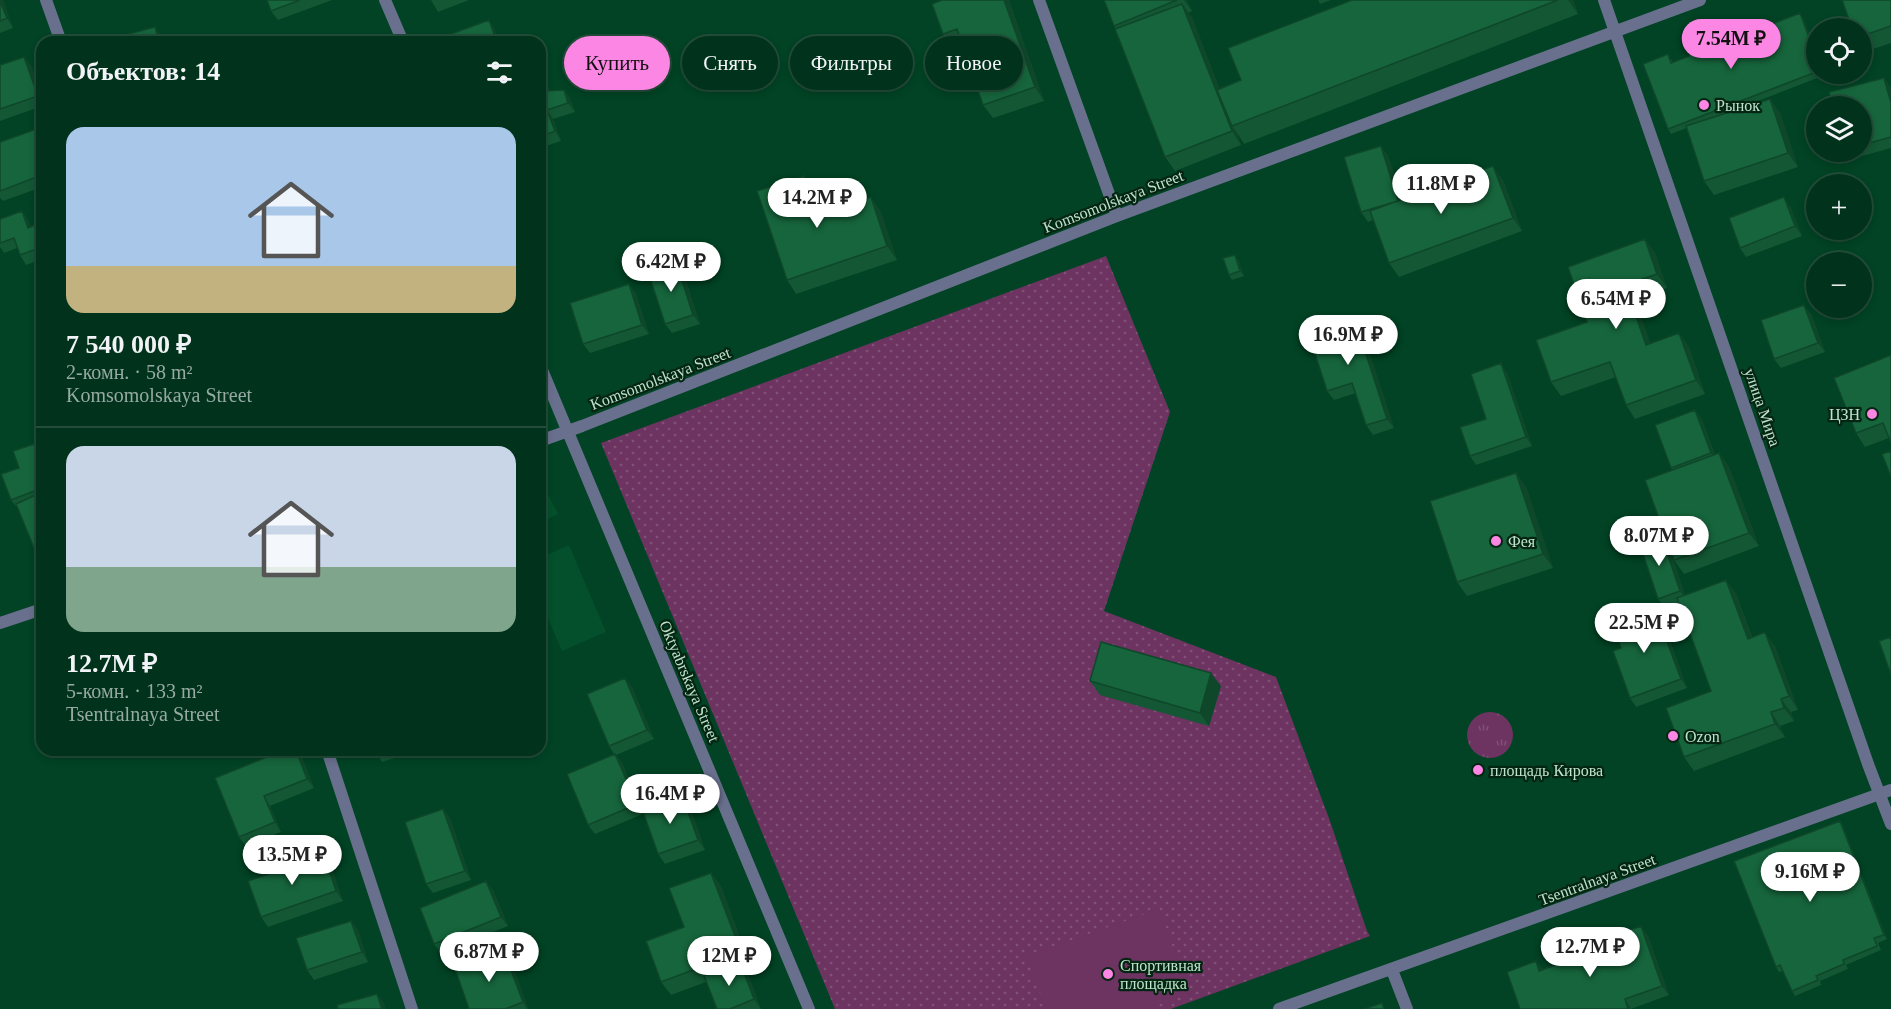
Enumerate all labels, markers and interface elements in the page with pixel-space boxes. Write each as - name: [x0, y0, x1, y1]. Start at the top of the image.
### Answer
- map controls: [1806, 18, 1872, 318]
- button: locate: [1806, 18, 1872, 84]
- pin: 7.54M ₽: [1676, 19, 1786, 70]
- text: 7.54M ₽: [1696, 27, 1766, 49]
- chip: Купить: [564, 36, 670, 90]
- chip: Снять: [682, 36, 778, 90]
- chip: Фильтры: [790, 36, 913, 90]
- chip: Новое: [925, 36, 1023, 90]
- icon: filters: [483, 56, 516, 89]
- text: Объектов: 14: [66, 57, 220, 86]
- button: layers: [1806, 96, 1872, 162]
- place label: Рынок: [1716, 97, 1760, 114]
- marker: Рынок: [1697, 98, 1711, 112]
- pin: 11.8M ₽: [1386, 164, 1496, 215]
- icon: home: [237, 166, 345, 274]
- street label: Komsomolskaya Street: [1041, 167, 1187, 237]
- text: 11.8M ₽: [1406, 172, 1476, 194]
- button: +: [1806, 174, 1872, 240]
- pin: 14.2M ₽: [762, 178, 872, 229]
- text: 14.2M ₽: [782, 186, 852, 208]
- pin: 6.42M ₽: [616, 242, 726, 293]
- text: 6.42M ₽: [636, 250, 706, 272]
- button: −: [1806, 252, 1872, 318]
- pin: 6.54M ₽: [1561, 279, 1671, 330]
- text: 6.54M ₽: [1581, 287, 1651, 309]
- pin: 16.9M ₽: [1293, 315, 1403, 366]
- text: 16.9M ₽: [1313, 323, 1383, 345]
- text: 7 540 000 ₽: [66, 330, 192, 359]
- street label: Komsomolskaya Street: [588, 344, 734, 414]
- text: 2-комн. · 58 m²: [66, 361, 193, 383]
- street label: улица Мира: [1740, 366, 1784, 449]
- text: Komsomolskaya Street: [66, 384, 252, 406]
- place label: ЦЗН: [1829, 406, 1860, 424]
- marker: ЦЗН: [1865, 407, 1879, 421]
- icon: home: [237, 485, 345, 593]
- pin: 8.07M ₽: [1604, 516, 1714, 567]
- text: 8.07M ₽: [1624, 524, 1694, 546]
- place label: Фея: [1508, 533, 1536, 550]
- marker: Фея: [1489, 534, 1503, 548]
- pin: 22.5M ₽: [1589, 603, 1699, 654]
- text: 22.5M ₽: [1609, 611, 1679, 633]
- street label: Oktyabrskaya Street: [655, 618, 723, 745]
- text: 12.7M ₽: [66, 649, 158, 678]
- text: 5-комн. · 133 m²: [66, 680, 203, 702]
- text: Tsentralnaya Street: [66, 703, 220, 725]
- place label: Ozon: [1685, 728, 1720, 745]
- marker: Ozon: [1666, 729, 1680, 743]
- place label: площадь Кирова: [1490, 762, 1603, 780]
- marker: площадь Кирова: [1471, 763, 1485, 777]
- pin: 16.4M ₽: [615, 774, 725, 825]
- text: 16.4M ₽: [635, 782, 705, 804]
- pin: 13.5M ₽: [237, 835, 347, 886]
- text: 13.5M ₽: [257, 843, 327, 865]
- street label: Tsentralnaya Street: [1537, 850, 1659, 909]
- pin: 9.16M ₽: [1755, 852, 1865, 903]
- text: 9.16M ₽: [1775, 860, 1845, 882]
- pin: 12.7M ₽: [1535, 927, 1645, 978]
- pin: 6.87M ₽: [434, 932, 544, 983]
- text: 12.7M ₽: [1555, 935, 1625, 957]
- pin: 12M ₽: [687, 936, 771, 987]
- text: 6.87M ₽: [454, 940, 524, 962]
- text: 12M ₽: [701, 944, 757, 966]
- place label: Cпортивная площадка: [1120, 957, 1202, 993]
- marker: Cпортивная площадка: [1101, 967, 1115, 981]

